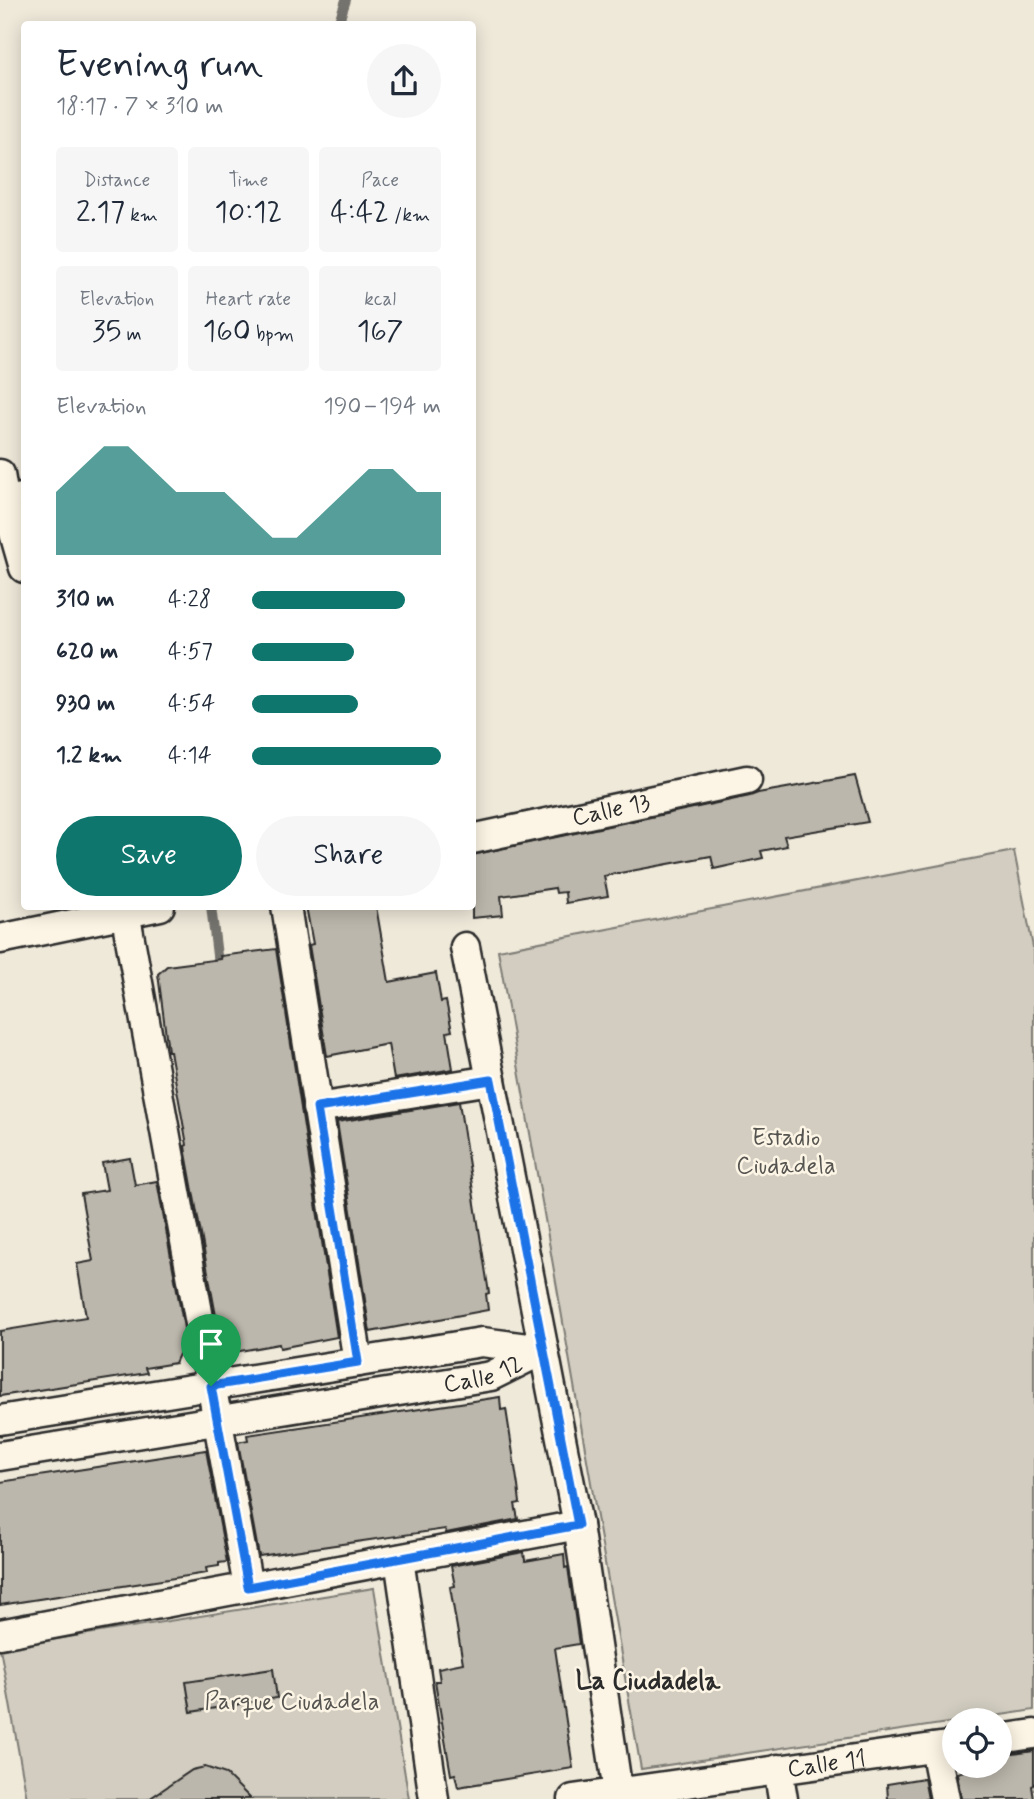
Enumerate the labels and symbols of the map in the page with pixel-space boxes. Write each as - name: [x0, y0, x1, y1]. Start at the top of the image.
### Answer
- street label: Calle 13: [569, 787, 653, 834]
- park label: Estadio Ciudadela: [736, 1123, 836, 1182]
- pin: [181, 1314, 241, 1386]
- street label: Calle 12: [441, 1349, 528, 1401]
- district label: La Ciudadela: [576, 1665, 722, 1699]
- park label: Parque Ciudadela: [205, 1687, 379, 1718]
- street label: Calle 11: [785, 1744, 868, 1785]

